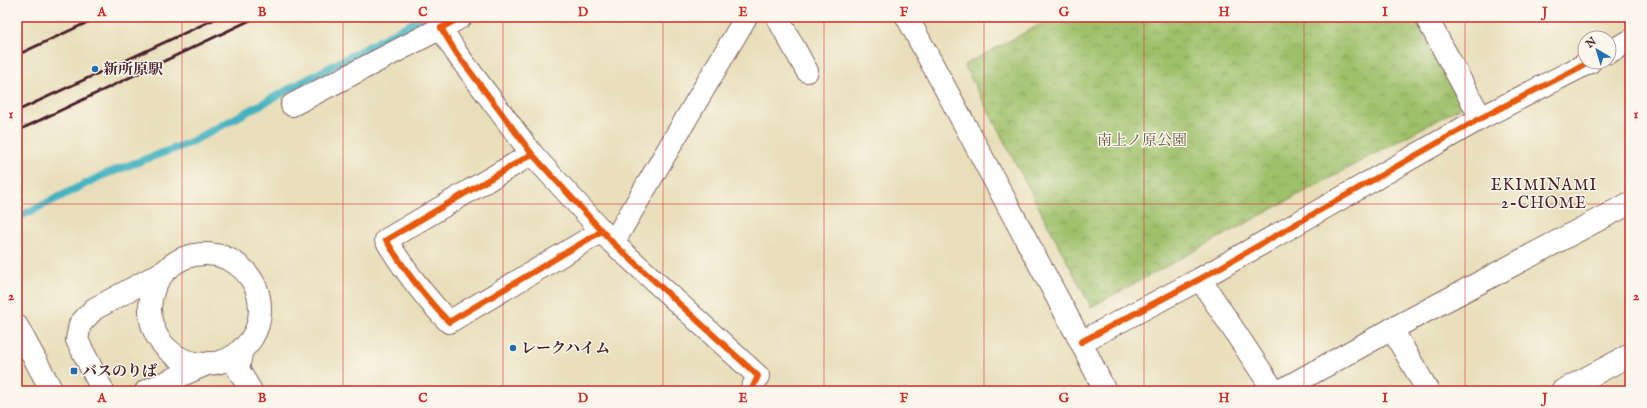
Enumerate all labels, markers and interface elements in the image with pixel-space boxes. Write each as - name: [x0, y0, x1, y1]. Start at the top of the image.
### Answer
- text: A: [97, 4, 108, 21]
- text: B: [258, 4, 267, 21]
- text: C: [418, 4, 428, 21]
- text: D: [578, 4, 589, 21]
- text: E: [738, 4, 748, 21]
- text: F: [900, 4, 909, 21]
- text: G: [1059, 4, 1070, 21]
- text: H: [1218, 4, 1230, 21]
- text: I: [1382, 4, 1388, 21]
- text: J: [1540, 4, 1548, 21]
- north arrow: [1577, 30, 1617, 70]
- text: N: [1583, 34, 1600, 52]
- place label: 新所原駅: [103, 60, 163, 79]
- marker: 新所原駅: [90, 64, 100, 74]
- text: 1: [9, 106, 14, 123]
- text: 1: [1634, 106, 1639, 123]
- park label: 南上ノ原公園: [1097, 131, 1187, 150]
- district label: EKIMINAMI 2-CHOME: [1491, 176, 1597, 214]
- text: 2: [8, 288, 14, 305]
- text: 2: [1633, 288, 1639, 305]
- place label: レークハイム: [521, 339, 610, 358]
- marker: レークハイム: [508, 343, 518, 353]
- place label: バスのりば: [82, 362, 158, 381]
- marker: バスのりば: [69, 366, 79, 376]
- text: A: [97, 390, 108, 407]
- text: B: [258, 390, 267, 407]
- text: C: [418, 390, 428, 407]
- text: D: [578, 390, 589, 407]
- text: E: [738, 390, 748, 407]
- text: F: [900, 390, 909, 407]
- text: G: [1059, 390, 1070, 407]
- text: H: [1218, 390, 1230, 407]
- text: I: [1382, 390, 1388, 407]
- text: J: [1540, 390, 1548, 407]

